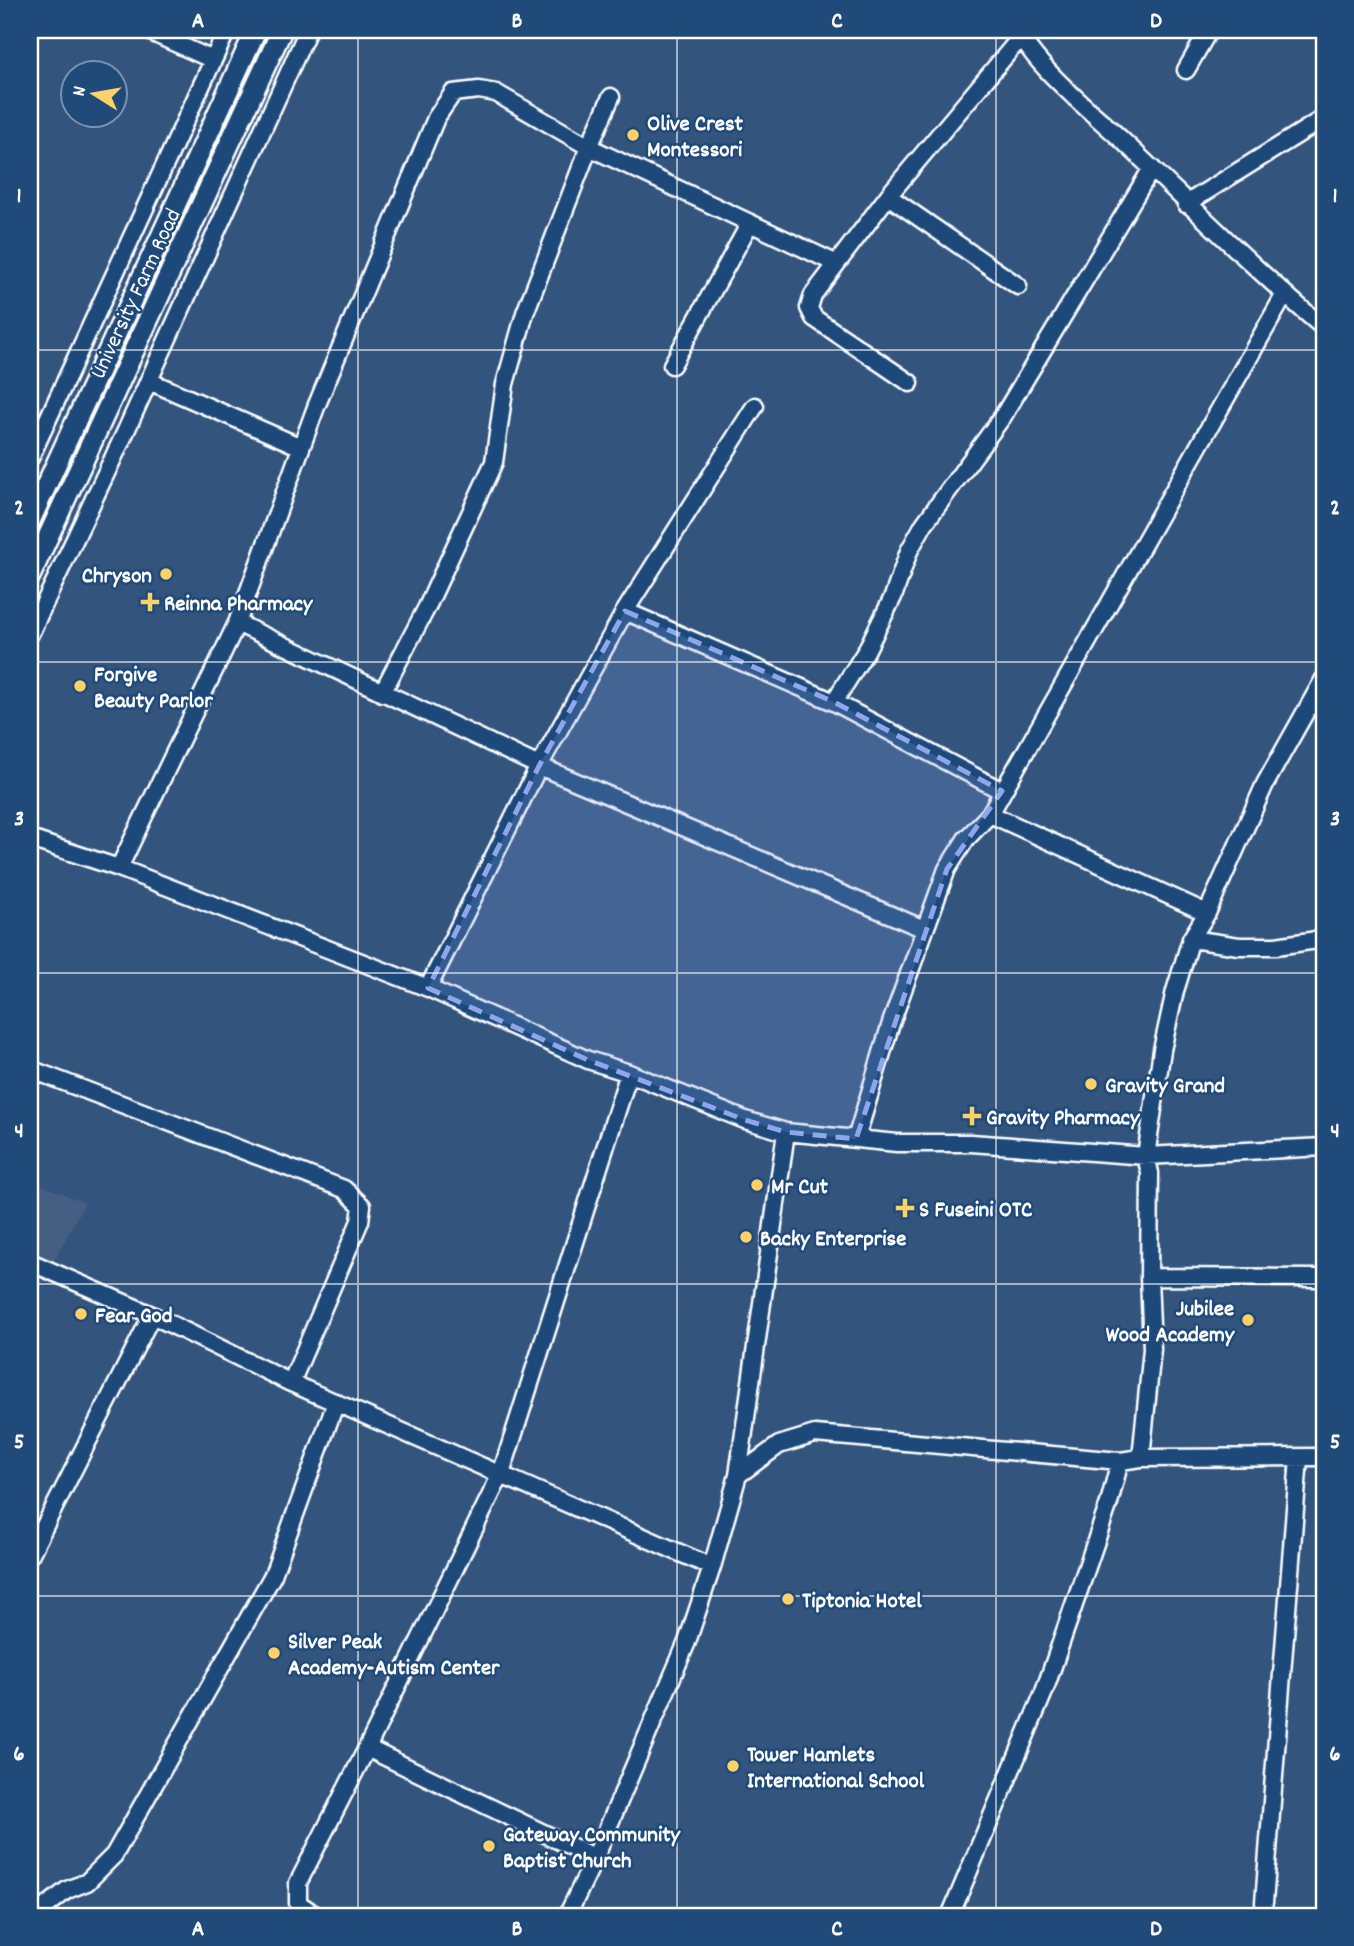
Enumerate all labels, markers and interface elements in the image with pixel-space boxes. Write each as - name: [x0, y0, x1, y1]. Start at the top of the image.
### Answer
- text: A: [192, 6, 204, 39]
- text: B: [512, 6, 523, 39]
- text: C: [831, 6, 843, 39]
- text: D: [1150, 6, 1162, 39]
- north arrow: [60, 60, 130, 130]
- text: N: [67, 84, 95, 99]
- place label: Olive Crest Montessori: [647, 109, 744, 168]
- marker: Olive Crest Montessori: [625, 127, 641, 143]
- text: 1: [16, 181, 22, 214]
- text: 1: [1332, 181, 1338, 214]
- street label: University Farm Road: [83, 204, 191, 385]
- text: 2: [14, 493, 24, 526]
- text: 2: [1330, 493, 1340, 526]
- place label: Chryson: [82, 561, 152, 594]
- marker: Chryson: [158, 566, 174, 582]
- place label: Reinna Pharmacy: [164, 589, 314, 622]
- marker: Reinna Pharmacy: [142, 594, 158, 610]
- place label: Forgive Beauty Parlor: [94, 660, 213, 719]
- marker: Forgive Beauty Parlor: [72, 678, 88, 694]
- text: 3: [14, 804, 24, 837]
- text: 3: [1330, 804, 1340, 837]
- place label: Gravity Grand: [1105, 1071, 1225, 1104]
- marker: Gravity Grand: [1083, 1076, 1099, 1092]
- place label: Gravity Pharmacy: [986, 1103, 1141, 1136]
- marker: Gravity Pharmacy: [964, 1108, 980, 1124]
- text: 4: [14, 1116, 24, 1149]
- text: 4: [1330, 1116, 1340, 1149]
- place label: Mr Cut: [771, 1172, 829, 1205]
- marker: Mr Cut: [749, 1177, 765, 1193]
- place label: S Fuseini OTC: [919, 1195, 1033, 1228]
- marker: S Fuseini OTC: [897, 1200, 913, 1216]
- place label: Backy Enterprise: [760, 1224, 906, 1257]
- marker: Backy Enterprise: [738, 1229, 754, 1245]
- place label: Jubilee Wood Academy: [1106, 1294, 1236, 1353]
- place label: Fear God: [95, 1301, 173, 1334]
- marker: Fear God: [73, 1306, 89, 1322]
- marker: Jubilee Wood Academy: [1240, 1312, 1256, 1328]
- text: 5: [14, 1427, 24, 1460]
- text: 5: [1330, 1427, 1340, 1460]
- place label: Tiptonia Hotel: [802, 1586, 922, 1619]
- marker: Tiptonia Hotel: [780, 1591, 796, 1607]
- place label: Silver Peak Academy-Autism Center: [288, 1627, 500, 1686]
- marker: Silver Peak Academy-Autism Center: [266, 1645, 282, 1661]
- text: 6: [13, 1739, 25, 1772]
- text: 6: [1329, 1739, 1341, 1772]
- place label: Tower Hamlets International School: [747, 1740, 925, 1799]
- marker: Tower Hamlets International School: [725, 1758, 741, 1774]
- place label: Gateway Community Baptist Church: [503, 1820, 682, 1879]
- marker: Gateway Community Baptist Church: [481, 1838, 497, 1854]
- text: A: [192, 1914, 204, 1946]
- text: B: [512, 1914, 523, 1946]
- text: C: [831, 1914, 843, 1946]
- text: D: [1150, 1914, 1162, 1946]

